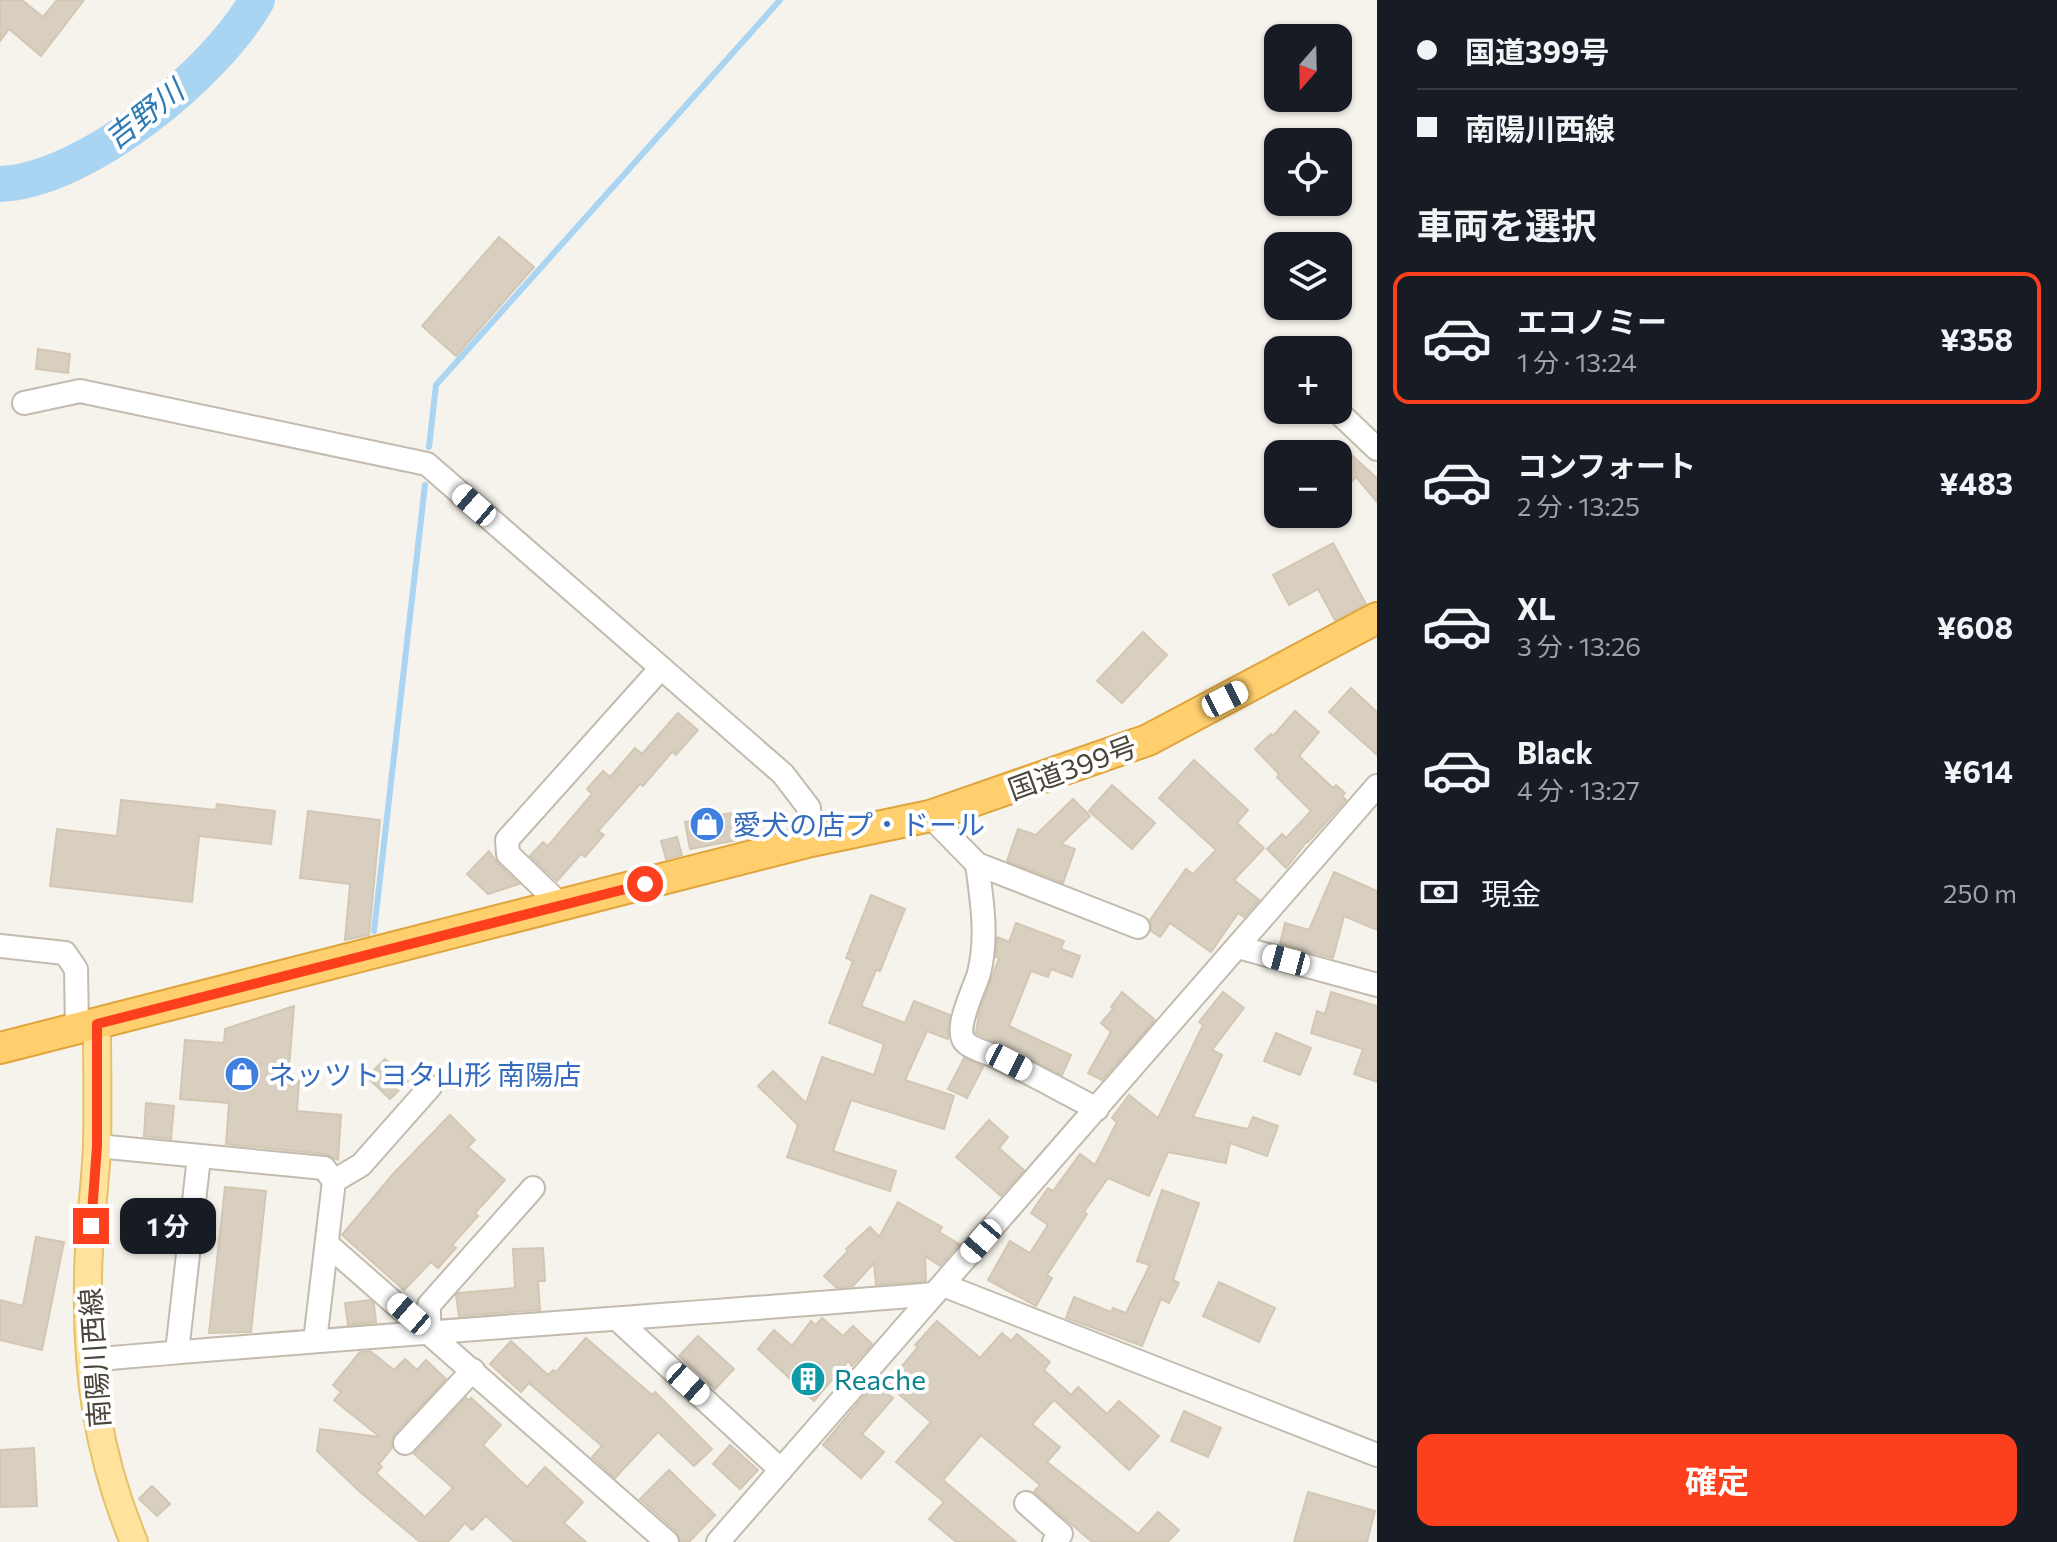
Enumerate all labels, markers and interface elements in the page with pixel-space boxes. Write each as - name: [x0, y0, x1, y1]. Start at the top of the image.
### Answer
- north arrow: [1264, 24, 1352, 112]
- map controls: [1264, 24, 1352, 528]
- text: 国道399号: [1465, 32, 1610, 69]
- water label: 吉野川: [96, 69, 192, 155]
- text: 南陽川西線: [1465, 109, 1615, 146]
- button: locate: [1264, 128, 1352, 216]
- text: 車両を選択: [1417, 202, 1597, 246]
- button: layers: [1264, 232, 1352, 320]
- icon: car: [1421, 302, 1493, 374]
- text: エコノミー: [1517, 302, 1667, 339]
- text: ¥358: [1940, 320, 2013, 357]
- button: +: [1264, 336, 1352, 424]
- text: 1 分 · 13:24: [1517, 346, 1637, 377]
- button: −: [1264, 440, 1352, 528]
- icon: car: [1421, 446, 1493, 518]
- text: コンフォート: [1517, 446, 1696, 483]
- text: ¥483: [1939, 464, 2013, 501]
- car: [448, 480, 500, 530]
- text: 2 分 · 13:25: [1517, 490, 1640, 521]
- text: XL: [1517, 589, 1556, 626]
- icon: car: [1421, 590, 1493, 662]
- text: ¥608: [1937, 608, 2013, 645]
- text: 3 分 · 13:26: [1517, 630, 1641, 661]
- car: [1198, 677, 1252, 721]
- street label: 国道399号: [1003, 728, 1141, 806]
- text: Black: [1517, 733, 1593, 770]
- icon: car: [1421, 734, 1493, 806]
- text: ¥614: [1943, 752, 2013, 789]
- text: 4 分 · 13:27: [1517, 774, 1640, 805]
- shop icon: 愛犬の店プ・ドール: [688, 805, 726, 843]
- place label: 愛犬の店プ・ドール: [733, 807, 985, 841]
- route start: [627, 866, 663, 902]
- icon: cash: [1417, 870, 1461, 914]
- text: 現金: [1481, 874, 1541, 911]
- text: 250 m: [1943, 877, 2017, 908]
- car: [1260, 942, 1312, 978]
- car: [982, 1040, 1036, 1084]
- shop icon: ネッツトヨタ山形 南陽店: [223, 1055, 261, 1093]
- place label: ネッツトヨタ山形 南陽店: [268, 1057, 581, 1091]
- callout: 1 分: [119, 1198, 215, 1254]
- route end: [73, 1208, 109, 1244]
- text: 1 分: [147, 1210, 189, 1241]
- car: [956, 1215, 1006, 1267]
- street label: 南陽川西線: [72, 1287, 116, 1429]
- car: [383, 1289, 435, 1339]
- car: [662, 1359, 714, 1409]
- building icon: Reache: [789, 1360, 827, 1398]
- place label: Reache: [834, 1362, 926, 1396]
- button: 確定: [1417, 1434, 2017, 1526]

